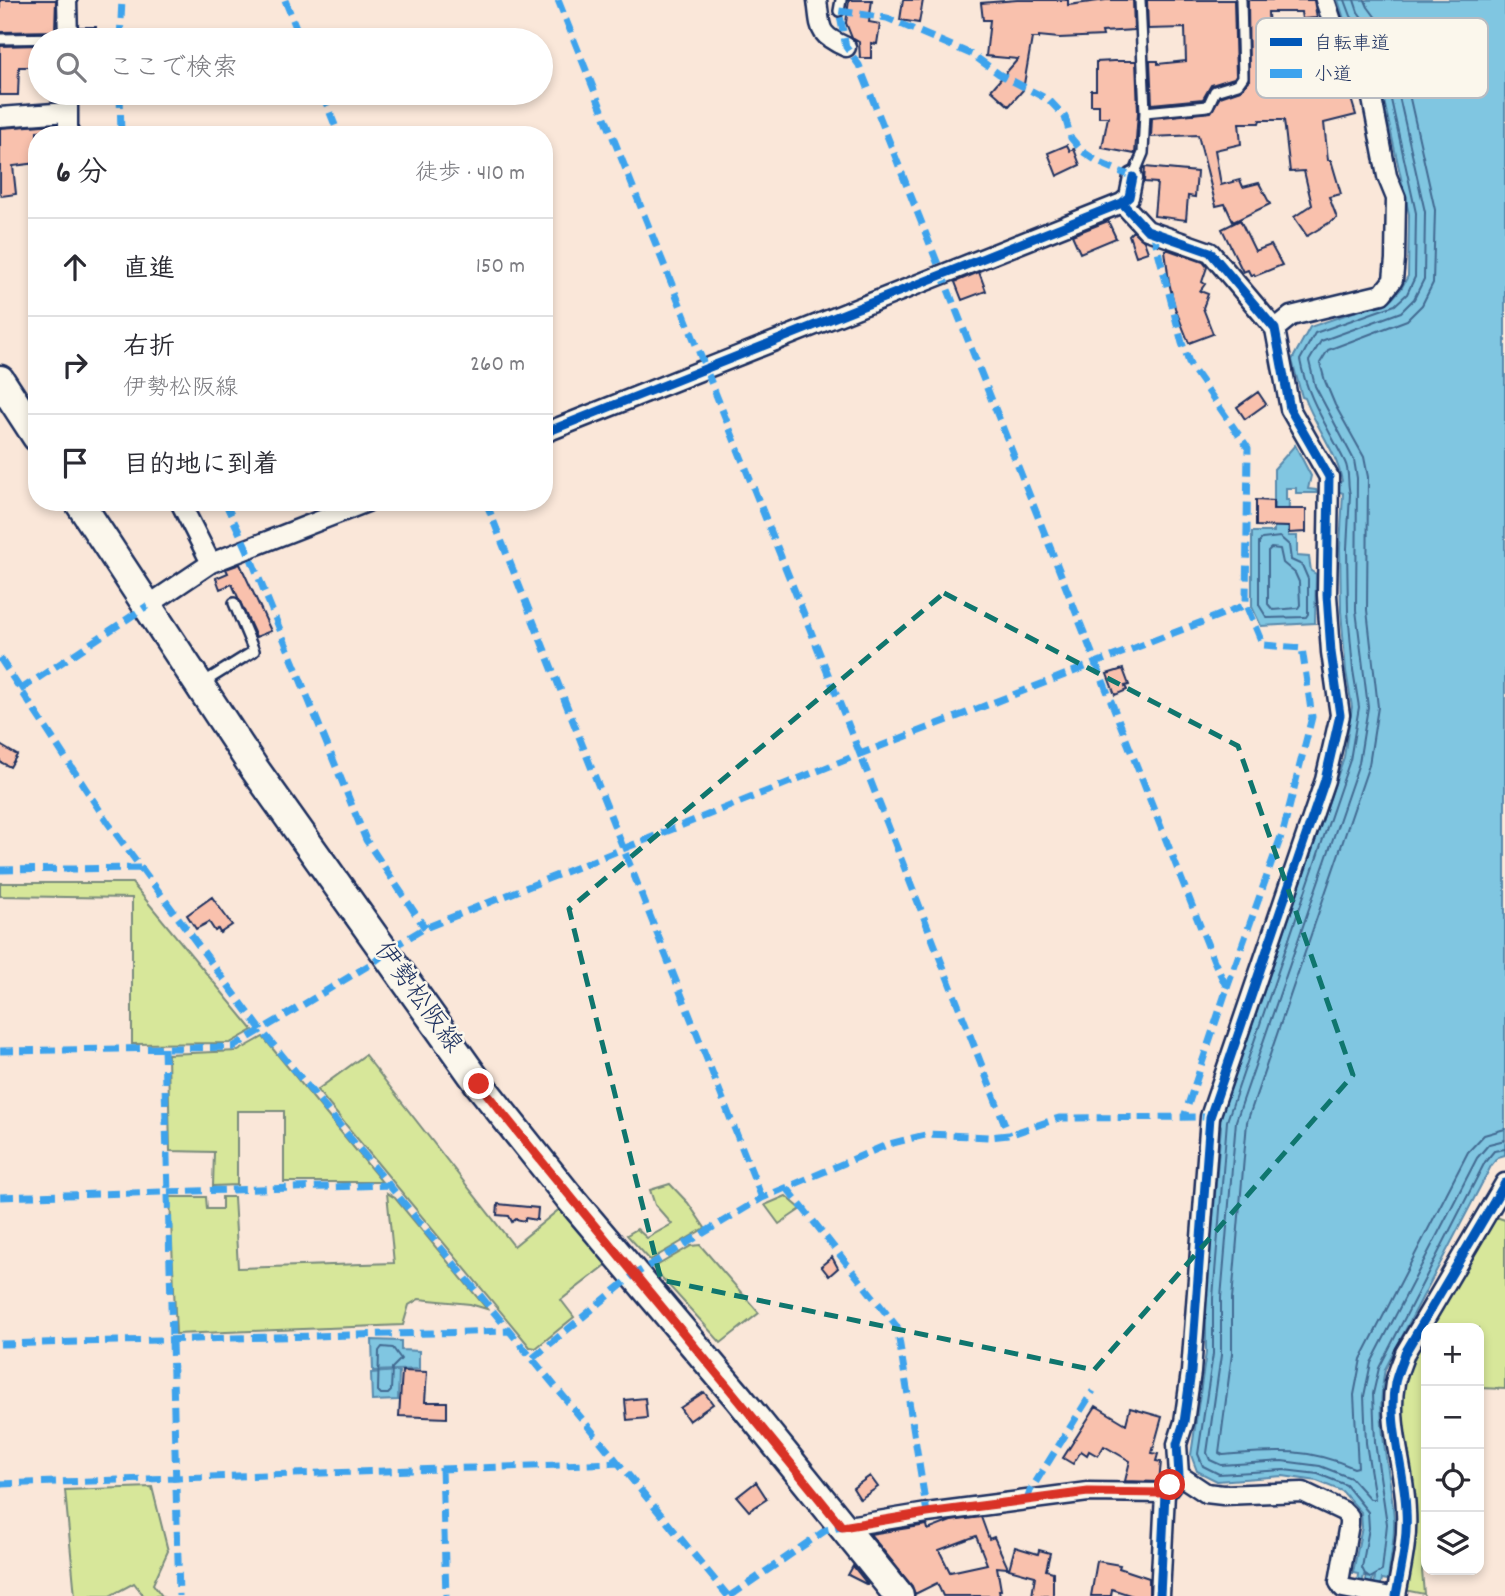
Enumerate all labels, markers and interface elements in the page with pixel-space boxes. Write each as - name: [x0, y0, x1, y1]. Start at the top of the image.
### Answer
- legend: [1256, 18, 1488, 98]
- search box: [28, 28, 553, 105]
- text: 自転車道: [1314, 32, 1390, 59]
- icon: search: [52, 48, 90, 86]
- text: ここで検索: [108, 51, 238, 88]
- text: 小道: [1314, 63, 1352, 90]
- text: 6 分: [56, 154, 108, 197]
- text: 徒歩 · 410 m: [415, 158, 525, 191]
- icon: ahead: [56, 248, 94, 286]
- text: 150 m: [476, 251, 525, 284]
- text: 直進: [123, 252, 175, 289]
- text: 右折: [123, 330, 175, 367]
- icon: right: [56, 346, 94, 384]
- text: 260 m: [470, 349, 525, 382]
- text: 伊勢松阪線: [123, 373, 238, 406]
- icon: arrive: [56, 444, 94, 482]
- text: 目的地に到着: [123, 448, 279, 485]
- street label: 伊勢松阪線: [364, 935, 470, 1061]
- route end: [463, 1068, 494, 1099]
- map controls: [1421, 1323, 1484, 1575]
- button: +: [1421, 1323, 1484, 1386]
- button: −: [1421, 1386, 1484, 1449]
- button: locate: [1421, 1449, 1484, 1512]
- route start: [1154, 1469, 1185, 1500]
- button: layers: [1421, 1512, 1484, 1575]

